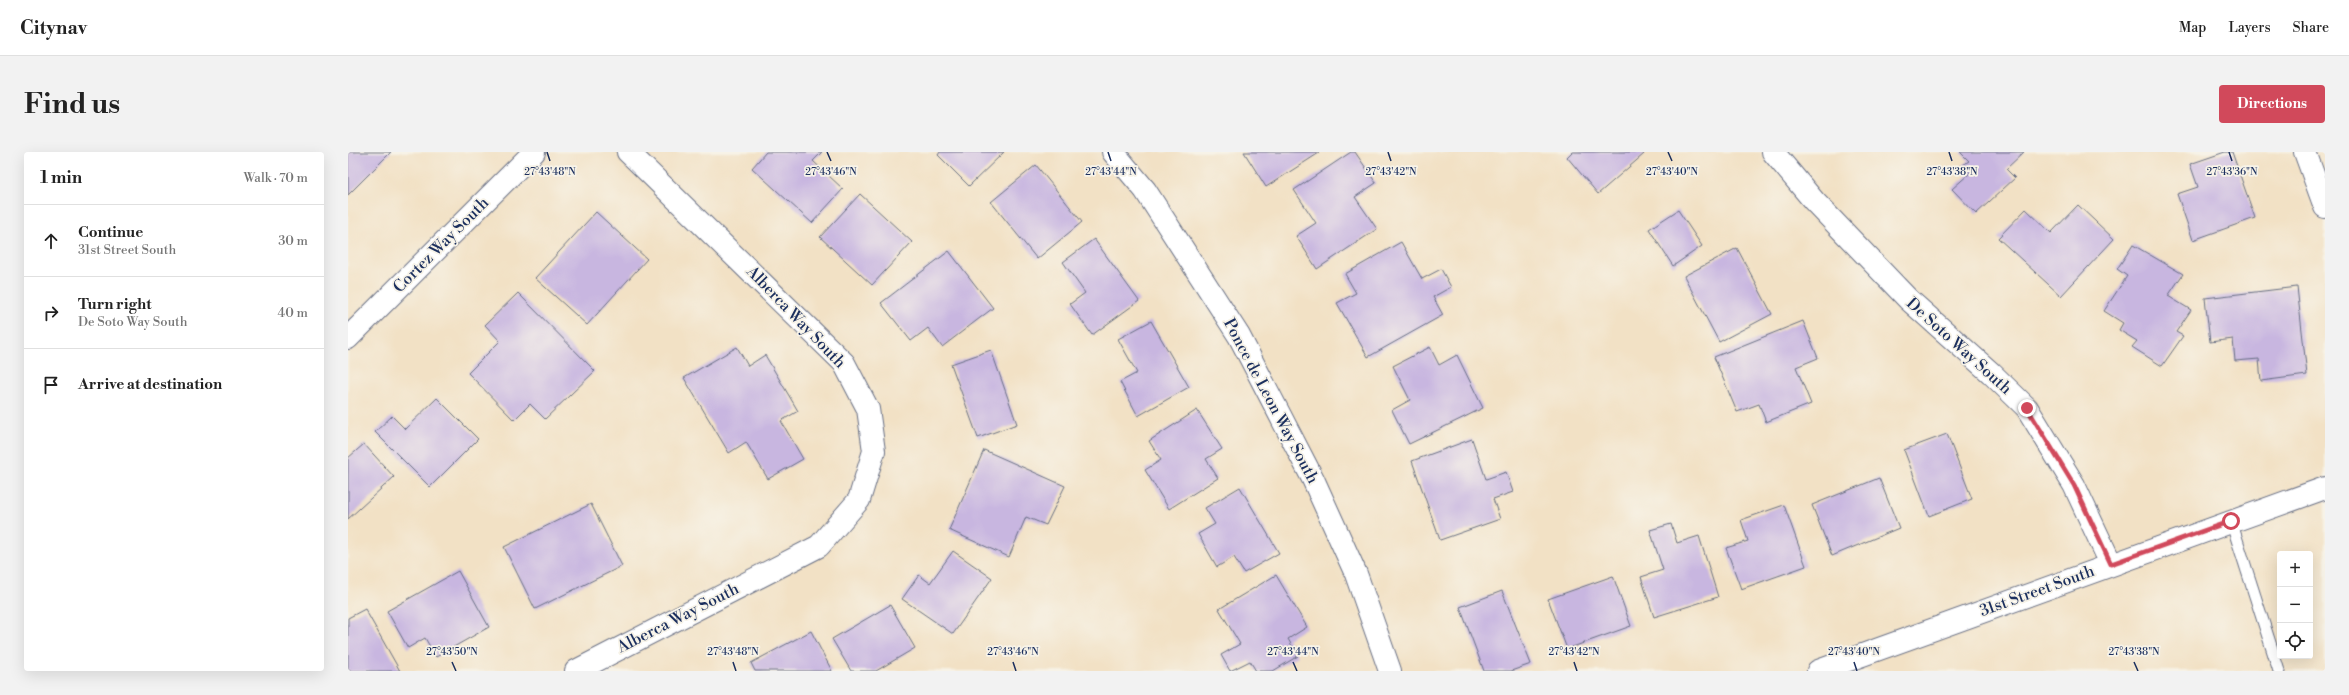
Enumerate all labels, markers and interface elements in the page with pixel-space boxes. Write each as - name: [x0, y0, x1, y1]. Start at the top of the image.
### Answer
- text: Citynav: [20, 16, 87, 40]
- text: Map: [2179, 19, 2206, 37]
- text: Layers: [2228, 19, 2271, 37]
- text: Share: [2293, 19, 2329, 37]
- button: Directions: [2219, 85, 2325, 123]
- text: Find us: [24, 87, 120, 122]
- text: 27°43'48"N: [524, 166, 576, 178]
- text: 27°43'46"N: [805, 166, 857, 178]
- text: 27°43'44"N: [1085, 166, 1137, 178]
- text: 27°43'42"N: [1365, 166, 1417, 178]
- text: 27°43'40"N: [1646, 166, 1699, 178]
- text: 27°43'38"N: [1926, 166, 1978, 178]
- text: 27°43'36"N: [2206, 166, 2258, 178]
- text: 1 min: [40, 167, 82, 189]
- text: Walk · 70 m: [243, 170, 308, 186]
- street label: Cortez Way South: [389, 193, 493, 297]
- text: Continue: [78, 223, 143, 242]
- icon: ahead: [40, 230, 62, 252]
- text: 30 m: [278, 233, 308, 249]
- text: 31st Street South: [78, 242, 176, 258]
- street label: Alberca Way South: [741, 261, 850, 373]
- street label: De Soto Way South: [1902, 293, 2016, 399]
- text: Turn right: [78, 295, 152, 314]
- icon: right: [40, 302, 62, 324]
- text: 40 m: [278, 305, 308, 321]
- text: De Soto Way South: [78, 314, 188, 330]
- street label: Ponce de Leon Way South: [1219, 315, 1323, 487]
- icon: arrive: [40, 374, 62, 396]
- text: Arrive at destination: [78, 375, 222, 394]
- route end: [2018, 399, 2036, 417]
- route start: [2222, 512, 2240, 530]
- map controls: [2277, 551, 2313, 659]
- button: +: [2277, 551, 2313, 587]
- street label: 31st Street South: [1977, 561, 2098, 621]
- street label: Alberca Way South: [613, 578, 743, 658]
- button: −: [2277, 587, 2313, 623]
- button: locate: [2277, 623, 2313, 659]
- text: 27°43'50"N: [426, 646, 478, 658]
- text: 27°43'48"N: [707, 646, 759, 658]
- text: 27°43'46"N: [987, 646, 1039, 658]
- text: 27°43'44"N: [1267, 646, 1319, 658]
- text: 27°43'42"N: [1548, 646, 1600, 658]
- text: 27°43'40"N: [1828, 646, 1881, 658]
- text: 27°43'38"N: [2108, 646, 2160, 658]

